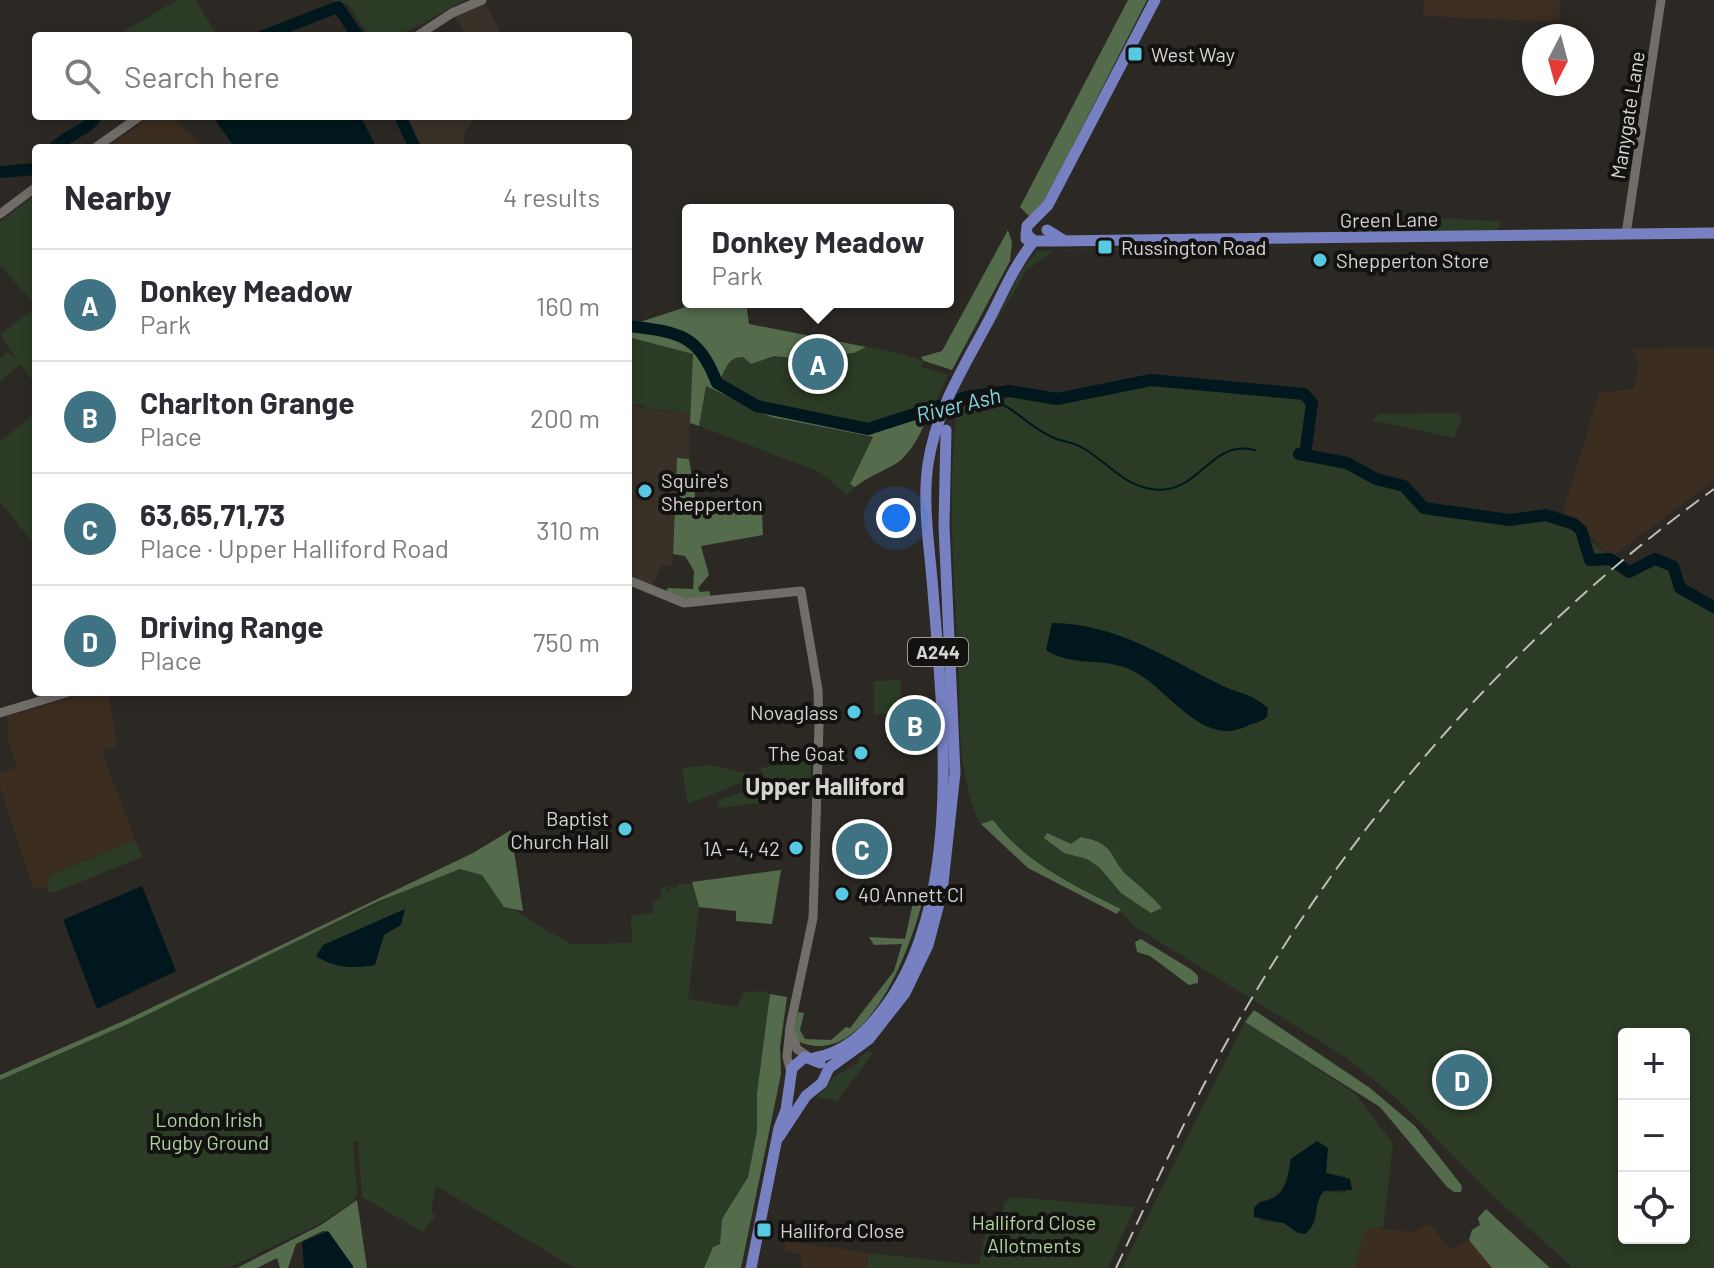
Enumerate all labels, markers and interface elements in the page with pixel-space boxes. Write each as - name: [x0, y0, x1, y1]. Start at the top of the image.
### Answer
- north arrow: [1522, 24, 1594, 96]
- search box: [32, 32, 632, 120]
- place label: West Way: [1151, 42, 1235, 66]
- marker: West Way: [1126, 45, 1144, 63]
- street label: Manygate Lane: [1605, 49, 1649, 181]
- icon: search: [60, 54, 104, 98]
- text: Search here: [124, 58, 280, 94]
- text: Nearby: [64, 176, 172, 217]
- text: 4 results: [503, 181, 600, 212]
- popup: [682, 204, 954, 308]
- street label: Green Lane: [1340, 206, 1438, 232]
- text: Donkey Meadow: [712, 223, 924, 259]
- place label: Russington Road: [1121, 235, 1266, 259]
- marker: Russington Road: [1096, 238, 1114, 256]
- place label: Shepperton Store: [1336, 248, 1489, 272]
- marker: Shepperton Store: [1311, 251, 1329, 269]
- text: Park: [712, 259, 763, 290]
- text: Donkey Meadow: [140, 272, 353, 308]
- text: A: [81, 290, 99, 321]
- text: 160 m: [536, 290, 600, 321]
- text: Park: [140, 308, 191, 339]
- pin: A: [792, 334, 844, 394]
- water label: River Ash: [913, 381, 1003, 427]
- text: Charlton Grange: [140, 384, 355, 420]
- text: B: [82, 402, 98, 433]
- text: 200 m: [530, 402, 600, 433]
- text: Place: [140, 420, 202, 451]
- place label: Squire's Shepperton: [661, 468, 763, 515]
- marker: Squire's Shepperton: [636, 482, 654, 500]
- text: 63,65,71,73: [140, 496, 285, 532]
- your location: [876, 498, 916, 538]
- text: C: [82, 514, 98, 545]
- text: 310 m: [536, 514, 600, 545]
- text: Place · Upper Halliford Road: [140, 532, 449, 563]
- text: Driving Range: [140, 608, 324, 644]
- text: D: [82, 626, 98, 657]
- text: 750 m: [533, 626, 600, 657]
- road number: A244: [908, 638, 968, 666]
- text: Place: [140, 644, 202, 675]
- pin: B: [889, 695, 941, 755]
- place label: Novaglass: [750, 700, 838, 724]
- marker: Novaglass: [845, 703, 863, 721]
- place label: The Goat: [768, 741, 845, 765]
- marker: The Goat: [852, 744, 870, 762]
- district label: Upper Halliford: [745, 771, 905, 800]
- place label: Baptist Church Hall: [511, 806, 609, 853]
- pin: C: [836, 819, 888, 879]
- marker: Baptist Church Hall: [616, 820, 634, 838]
- place label: 1A - 4, 42: [703, 836, 780, 860]
- marker: 1A - 4, 42: [787, 839, 805, 857]
- place label: 40 Annett Cl: [858, 882, 964, 906]
- marker: 40 Annett Cl: [833, 885, 851, 903]
- map controls: [1618, 1028, 1690, 1244]
- button: +: [1618, 1028, 1690, 1100]
- pin: D: [1436, 1050, 1488, 1110]
- button: −: [1618, 1100, 1690, 1172]
- park label: London Irish Rugby Ground: [149, 1107, 269, 1154]
- button: locate: [1618, 1172, 1690, 1244]
- park label: Halliford Close Allotments: [972, 1210, 1096, 1257]
- place label: Halliford Close: [780, 1218, 905, 1242]
- marker: Halliford Close: [755, 1221, 773, 1239]

